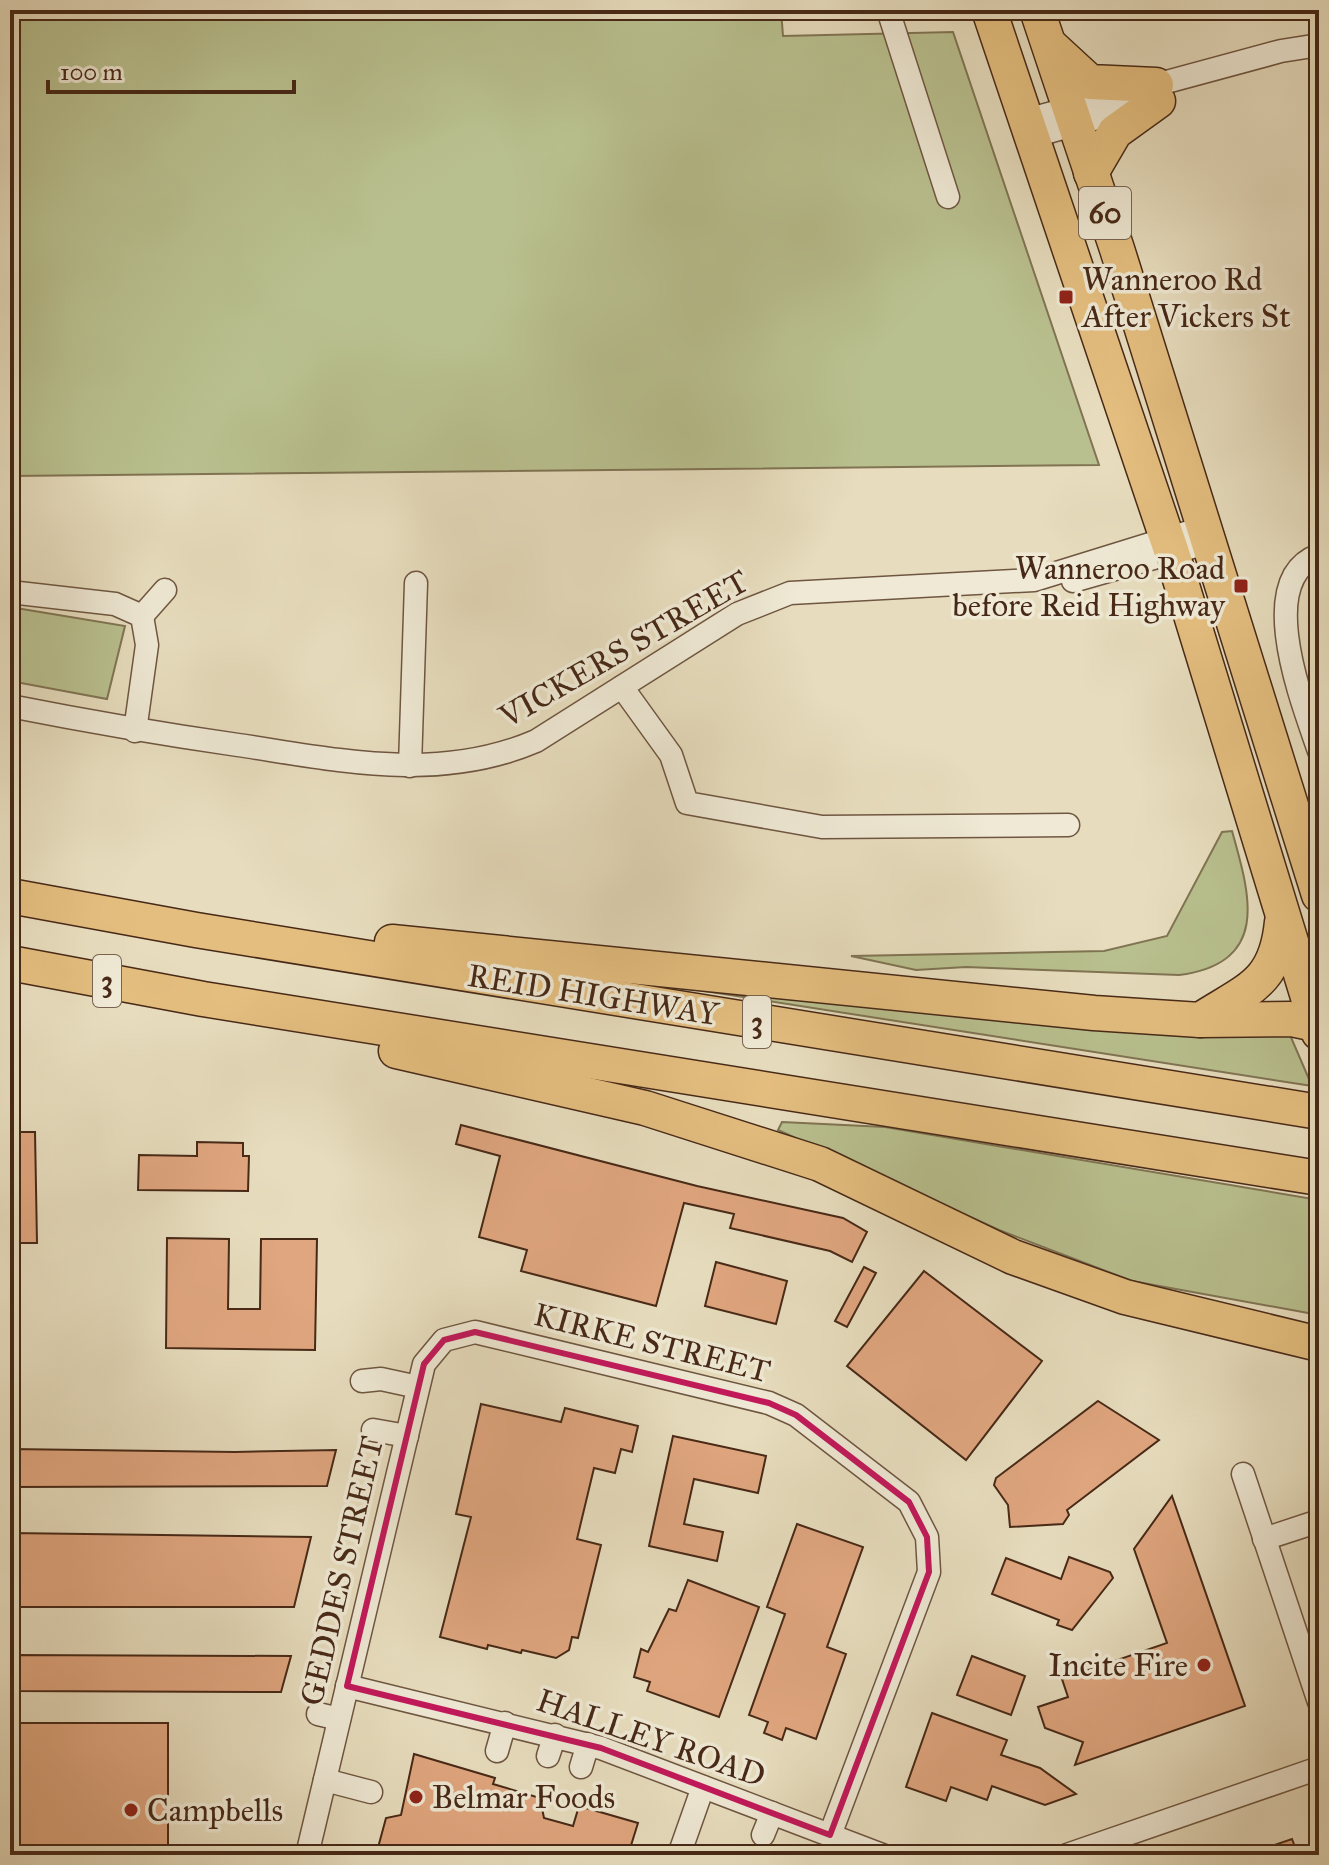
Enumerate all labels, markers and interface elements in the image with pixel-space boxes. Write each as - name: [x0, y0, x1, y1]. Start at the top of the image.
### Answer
- scale bar: [48, 44, 294, 94]
- text: 100 m: [60, 57, 123, 87]
- road number: 60: [1079, 187, 1131, 239]
- place label: Wanneroo Rd After Vickers St: [1080, 260, 1291, 336]
- marker: Wanneroo Rd After Vickers St: [1057, 288, 1075, 306]
- place label: Wanneroo Road before Reid Highway: [952, 549, 1226, 625]
- street label: VICKERS STREET: [492, 562, 756, 737]
- marker: Wanneroo Road before Reid Highway: [1232, 577, 1250, 595]
- road number: 3: [93, 955, 121, 1007]
- street label: REID HIGHWAY: [465, 956, 722, 1034]
- road number: 3: [743, 996, 771, 1048]
- street label: KIRKE STREET: [530, 1295, 774, 1391]
- street label: GEDDES STREET: [292, 1433, 392, 1709]
- place label: Incite Fire: [1048, 1646, 1188, 1685]
- marker: Incite Fire: [1195, 1656, 1213, 1674]
- street label: HALLEY ROAD: [532, 1681, 770, 1795]
- place label: Belmar Foods: [432, 1778, 615, 1817]
- marker: Belmar Foods: [407, 1788, 425, 1806]
- place label: Campbells: [147, 1791, 283, 1830]
- marker: Campbells: [122, 1801, 140, 1819]

